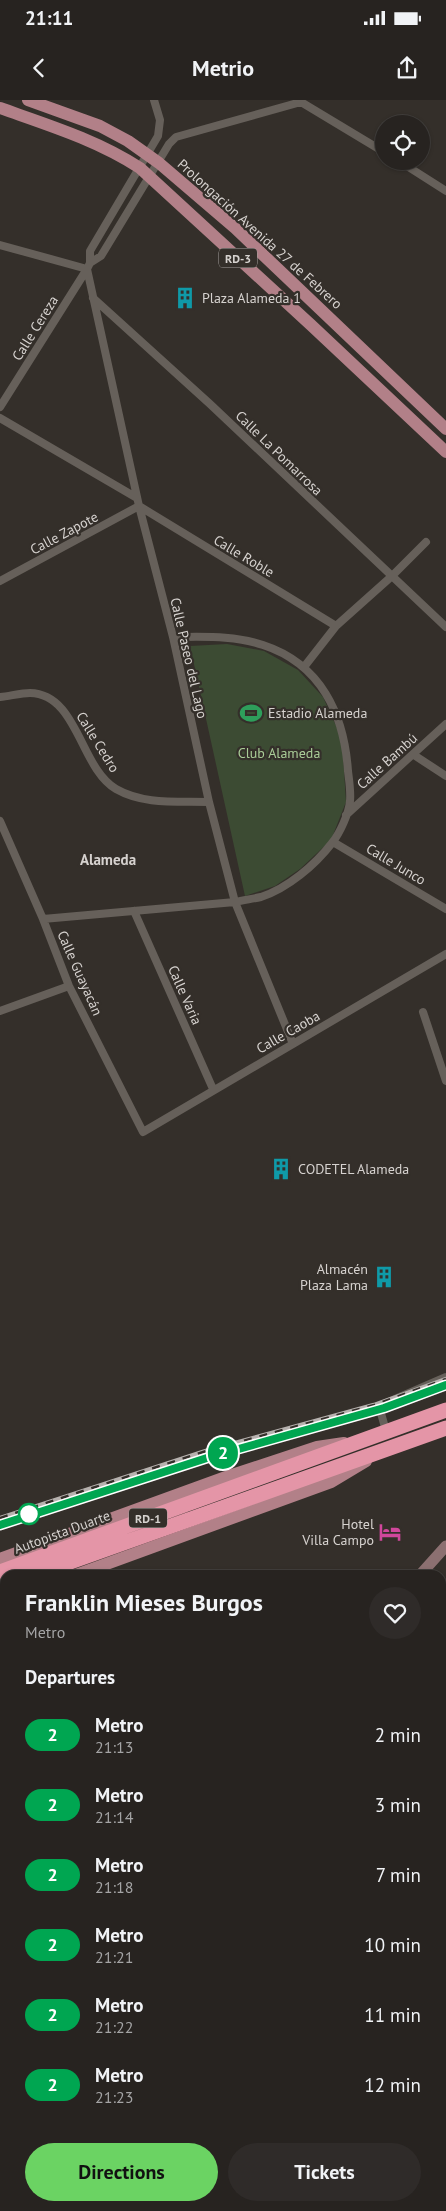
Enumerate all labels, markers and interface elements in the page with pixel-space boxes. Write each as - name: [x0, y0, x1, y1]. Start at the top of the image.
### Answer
- text: 21:11: [25, 6, 73, 30]
- icon: back: [25, 54, 53, 82]
- text: Metrio: [192, 54, 254, 82]
- icon: share: [393, 54, 421, 82]
- map controls: [375, 115, 430, 170]
- button: locate: [375, 115, 430, 170]
- street label: Prolongación Avenida 27 de Febrero: [174, 155, 346, 313]
- road number: RD-3: [219, 248, 257, 268]
- building icon: Plaza Alameda 1: [172, 285, 198, 311]
- place label: Plaza Alameda 1: [202, 289, 301, 307]
- street label: Calle Cereza: [8, 292, 62, 364]
- street label: Calle La Pomarrosa: [232, 407, 326, 499]
- street label: Calle Zapote: [27, 508, 101, 558]
- street label: Calle Roble: [210, 531, 278, 581]
- street label: Calle Paseo del Lago: [166, 596, 212, 720]
- sports icon: Estadio Alameda: [238, 700, 264, 726]
- place label: Estadio Alameda: [268, 704, 367, 722]
- street label: Calle Cedro: [72, 708, 124, 776]
- street label: Calle Bambú: [353, 729, 421, 793]
- park label: Club Alameda: [238, 744, 320, 762]
- street label: Calle Junco: [363, 839, 429, 889]
- district label: Alameda: [80, 850, 136, 869]
- street label: Calle Guayacán: [53, 928, 107, 1018]
- street label: Calle Varia: [164, 963, 206, 1027]
- street label: Calle Caoba: [253, 1007, 323, 1057]
- building icon: CODETEL Alameda: [268, 1156, 294, 1182]
- place label: CODETEL Alameda: [298, 1160, 409, 1178]
- place label: Almacén Plaza Lama: [300, 1260, 368, 1294]
- building icon: Almacén Plaza Lama: [371, 1264, 397, 1290]
- line badge: 2: [207, 1437, 239, 1469]
- text: 2: [218, 1441, 228, 1464]
- unlabelled marker: [18, 1503, 40, 1525]
- street label: Autopista Duarte: [11, 1506, 113, 1558]
- road number: RD-1: [129, 1509, 167, 1528]
- place label: Hotel Villa Campo: [301, 1515, 374, 1549]
- hotel icon: Hotel Villa Campo: [377, 1519, 403, 1545]
- text: Franklin Mieses Burgos: [25, 1587, 263, 1618]
- button: heart: [369, 1587, 421, 1639]
- text: Metro: [25, 1622, 65, 1642]
- text: Departures: [25, 1665, 115, 1689]
- text: Metro: [95, 1713, 143, 1737]
- text: 2: [47, 1723, 58, 1746]
- text: 2 min: [375, 1723, 421, 1747]
- text: 21:13: [95, 1737, 133, 1757]
- text: Metro: [95, 1783, 143, 1807]
- text: 2: [47, 1793, 58, 1816]
- text: 3 min: [375, 1793, 421, 1817]
- text: 21:14: [95, 1807, 133, 1827]
- text: Metro: [95, 1853, 143, 1877]
- text: 2: [47, 1863, 58, 1886]
- text: 7 min: [376, 1863, 421, 1887]
- text: 21:18: [95, 1877, 133, 1897]
- text: Metro: [95, 1923, 143, 1947]
- text: 2: [47, 1933, 58, 1956]
- text: 10 min: [364, 1933, 421, 1957]
- text: 21:21: [95, 1947, 133, 1967]
- text: Metro: [95, 1993, 143, 2017]
- text: 2: [47, 2003, 58, 2026]
- text: 11 min: [364, 2003, 421, 2027]
- text: 21:22: [95, 2017, 133, 2037]
- text: Metro: [95, 2063, 143, 2087]
- text: 2: [47, 2073, 58, 2096]
- text: 12 min: [364, 2073, 421, 2097]
- text: 21:23: [95, 2087, 133, 2107]
- button: Directions: [25, 2143, 218, 2201]
- button: Tickets: [228, 2143, 421, 2201]

